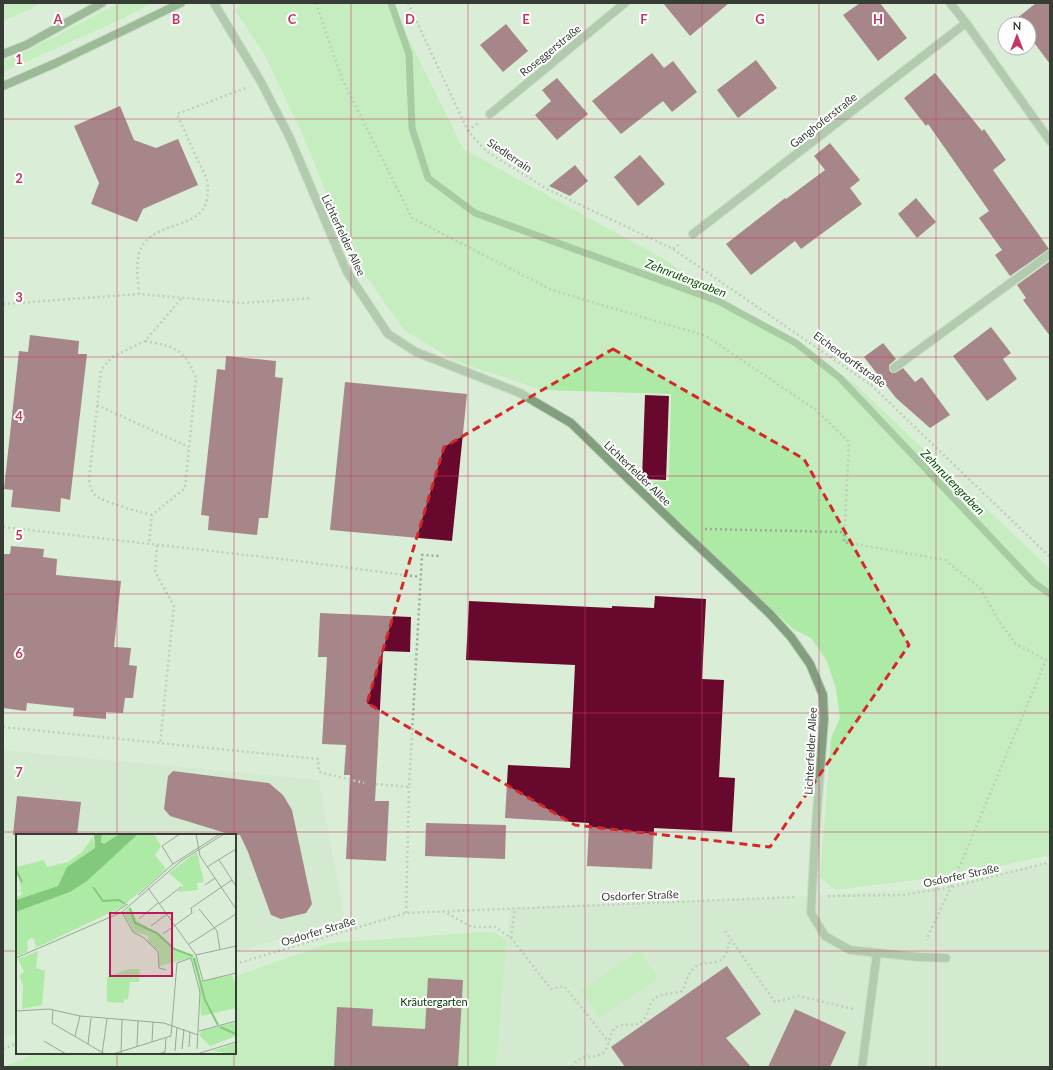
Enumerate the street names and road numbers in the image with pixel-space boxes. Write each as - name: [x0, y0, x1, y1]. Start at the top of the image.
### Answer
- street label: Roseggerstraße: [517, 21, 583, 79]
- street label: Ganghoferstraße: [787, 90, 859, 150]
- street label: Siedlerrain: [485, 135, 535, 175]
- street label: Lichterfelder Allee: [320, 192, 369, 278]
- street label: Eichendorffstraße: [811, 328, 889, 390]
- street label: Lichterfelder Allee: [602, 438, 674, 508]
- street label: Lichterfelder Allee: [801, 707, 819, 795]
- street label: Osdorfer Straße: [922, 861, 1000, 889]
- street label: Osdorfer Straße: [601, 887, 679, 903]
- street label: Osdorfer Straße: [279, 913, 357, 949]

